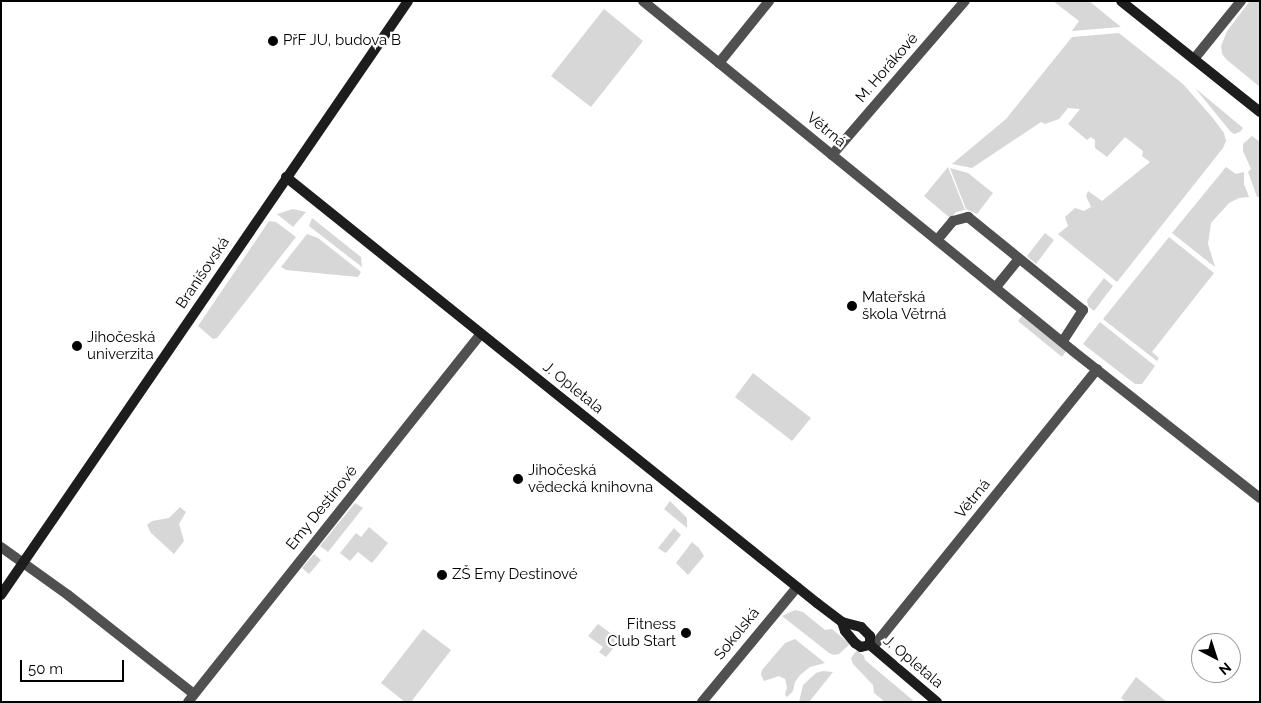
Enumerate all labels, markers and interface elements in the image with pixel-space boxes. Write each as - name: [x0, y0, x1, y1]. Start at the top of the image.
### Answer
- street label: M. Horákové: [852, 30, 922, 106]
- place label: PřF JU, budova B: [283, 32, 402, 50]
- marker: PřF JU, budova B: [267, 35, 279, 47]
- street label: Větrná: [803, 109, 849, 151]
- street label: Branišovská: [172, 234, 234, 312]
- place label: Mateřská škola Větrná: [862, 288, 947, 323]
- marker: Mateřská škola Větrná: [846, 300, 858, 312]
- place label: Jihočeská univerzita: [87, 328, 155, 363]
- marker: Jihočeská univerzita: [71, 340, 83, 352]
- street label: J. Opletala: [539, 358, 607, 418]
- place label: Jihočeská vědecká knihovna: [528, 461, 653, 496]
- street label: Emy Destinové: [282, 462, 362, 554]
- marker: Jihočeská vědecká knihovna: [512, 473, 524, 485]
- street label: Větrná: [952, 476, 994, 522]
- place label: ZŠ Emy Destinové: [452, 566, 578, 584]
- marker: ZŠ Emy Destinové: [436, 569, 448, 581]
- street label: Sokolská: [711, 604, 763, 664]
- place label: Fitness Club Start: [607, 615, 676, 650]
- marker: Fitness Club Start: [680, 627, 692, 639]
- street label: J. Opletala: [879, 632, 947, 692]
- north arrow: [1191, 633, 1241, 683]
- scale bar: [22, 650, 126, 682]
- text: N: [1216, 659, 1234, 678]
- text: 50 m: [28, 660, 63, 678]

